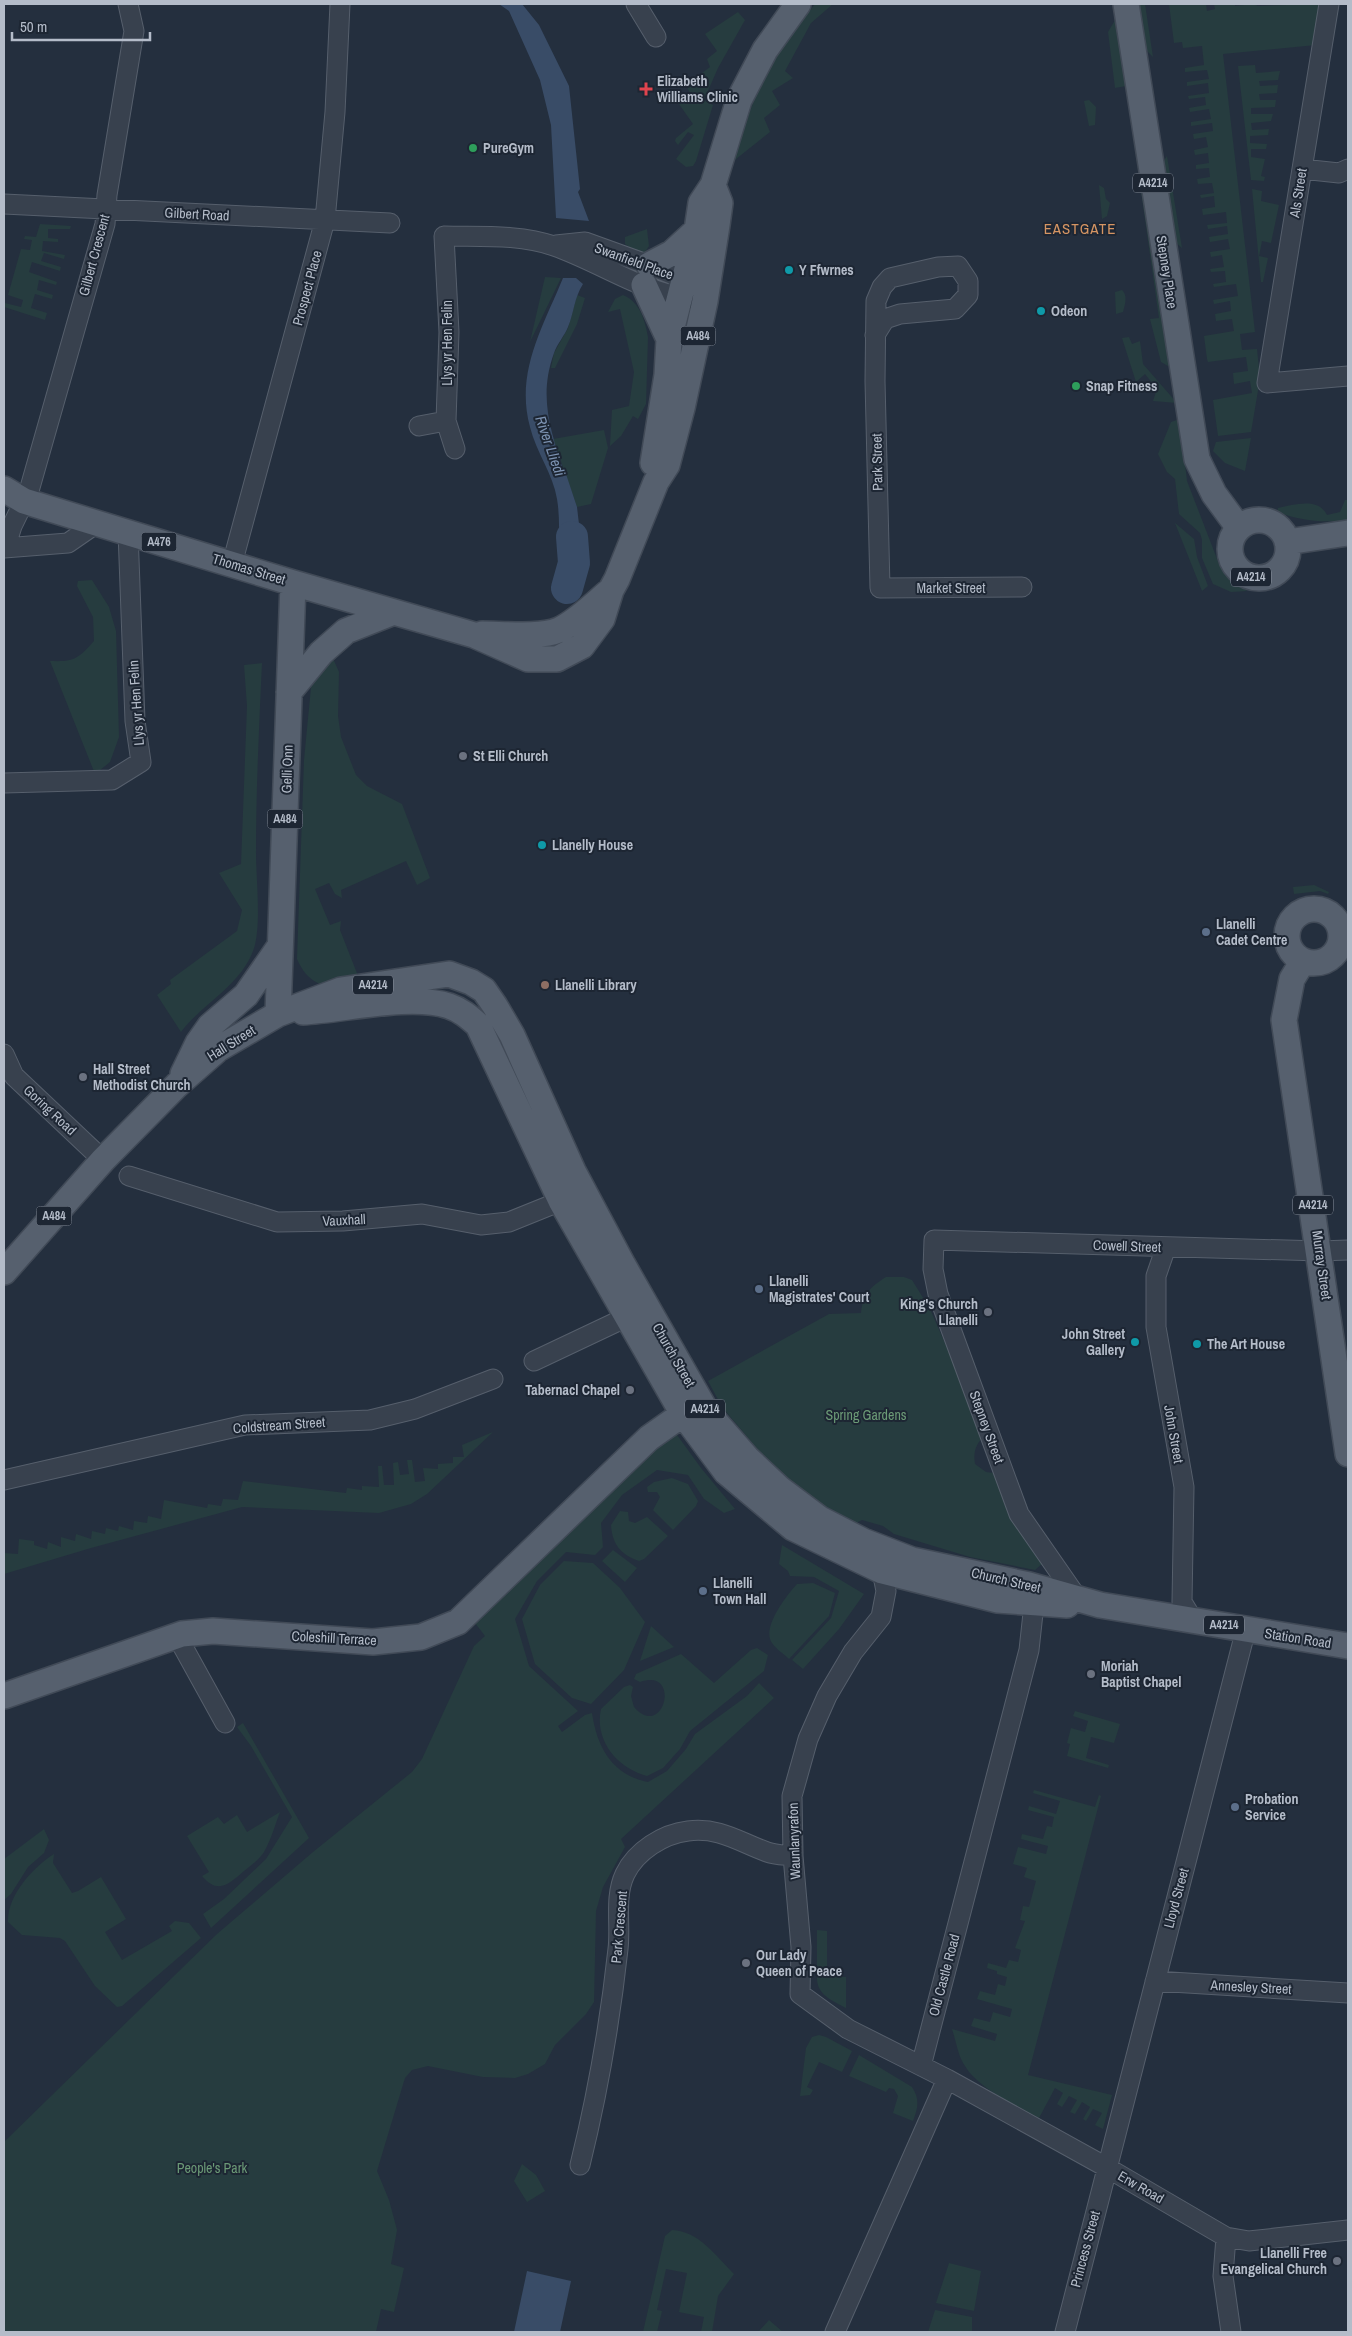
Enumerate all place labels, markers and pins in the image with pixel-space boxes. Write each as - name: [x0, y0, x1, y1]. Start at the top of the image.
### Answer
- place label: Elizabeth Williams Clinic: [657, 72, 738, 106]
- marker: Elizabeth Williams Clinic: [639, 82, 653, 96]
- place label: PureGym: [483, 139, 534, 157]
- marker: PureGym: [467, 142, 479, 154]
- place label: Y Ffwrnes: [799, 261, 854, 279]
- marker: Y Ffwrnes: [783, 264, 795, 276]
- place label: Odeon: [1051, 302, 1087, 320]
- marker: Odeon: [1035, 305, 1047, 317]
- place label: Snap Fitness: [1086, 377, 1157, 395]
- marker: Snap Fitness: [1070, 380, 1082, 392]
- place label: St Elli Church: [473, 747, 548, 765]
- marker: St Elli Church: [457, 750, 469, 762]
- place label: Llanelly House: [552, 836, 633, 854]
- marker: Llanelly House: [536, 839, 548, 851]
- place label: Llanelli Cadet Centre: [1216, 915, 1287, 949]
- marker: Llanelli Cadet Centre: [1200, 926, 1212, 938]
- place label: Llanelli Library: [555, 976, 637, 994]
- marker: Llanelli Library: [539, 979, 551, 991]
- place label: Hall Street Methodist Church: [93, 1060, 191, 1094]
- marker: Hall Street Methodist Church: [77, 1071, 89, 1083]
- place label: Llanelli Magistrates' Court: [769, 1272, 870, 1306]
- marker: Llanelli Magistrates' Court: [753, 1283, 765, 1295]
- place label: King's Church Llanelli: [900, 1295, 978, 1329]
- marker: King's Church Llanelli: [982, 1306, 994, 1318]
- place label: John Street Gallery: [1062, 1325, 1126, 1359]
- place label: The Art House: [1207, 1335, 1285, 1353]
- marker: John Street Gallery: [1129, 1336, 1141, 1348]
- marker: The Art House: [1191, 1338, 1203, 1350]
- place label: Tabernacl Chapel: [525, 1381, 620, 1399]
- marker: Tabernacl Chapel: [624, 1384, 636, 1396]
- place label: Llanelli Town Hall: [713, 1574, 766, 1608]
- marker: Llanelli Town Hall: [697, 1585, 709, 1597]
- place label: Moriah Baptist Chapel: [1101, 1657, 1181, 1691]
- marker: Moriah Baptist Chapel: [1085, 1668, 1097, 1680]
- place label: Probation Service: [1245, 1790, 1299, 1824]
- marker: Probation Service: [1229, 1801, 1241, 1813]
- place label: Our Lady Queen of Peace: [756, 1946, 842, 1980]
- marker: Our Lady Queen of Peace: [740, 1957, 752, 1969]
- place label: Llanelli Free Evangelical Church: [1220, 2244, 1327, 2278]
- marker: Llanelli Free Evangelical Church: [1331, 2255, 1343, 2267]

